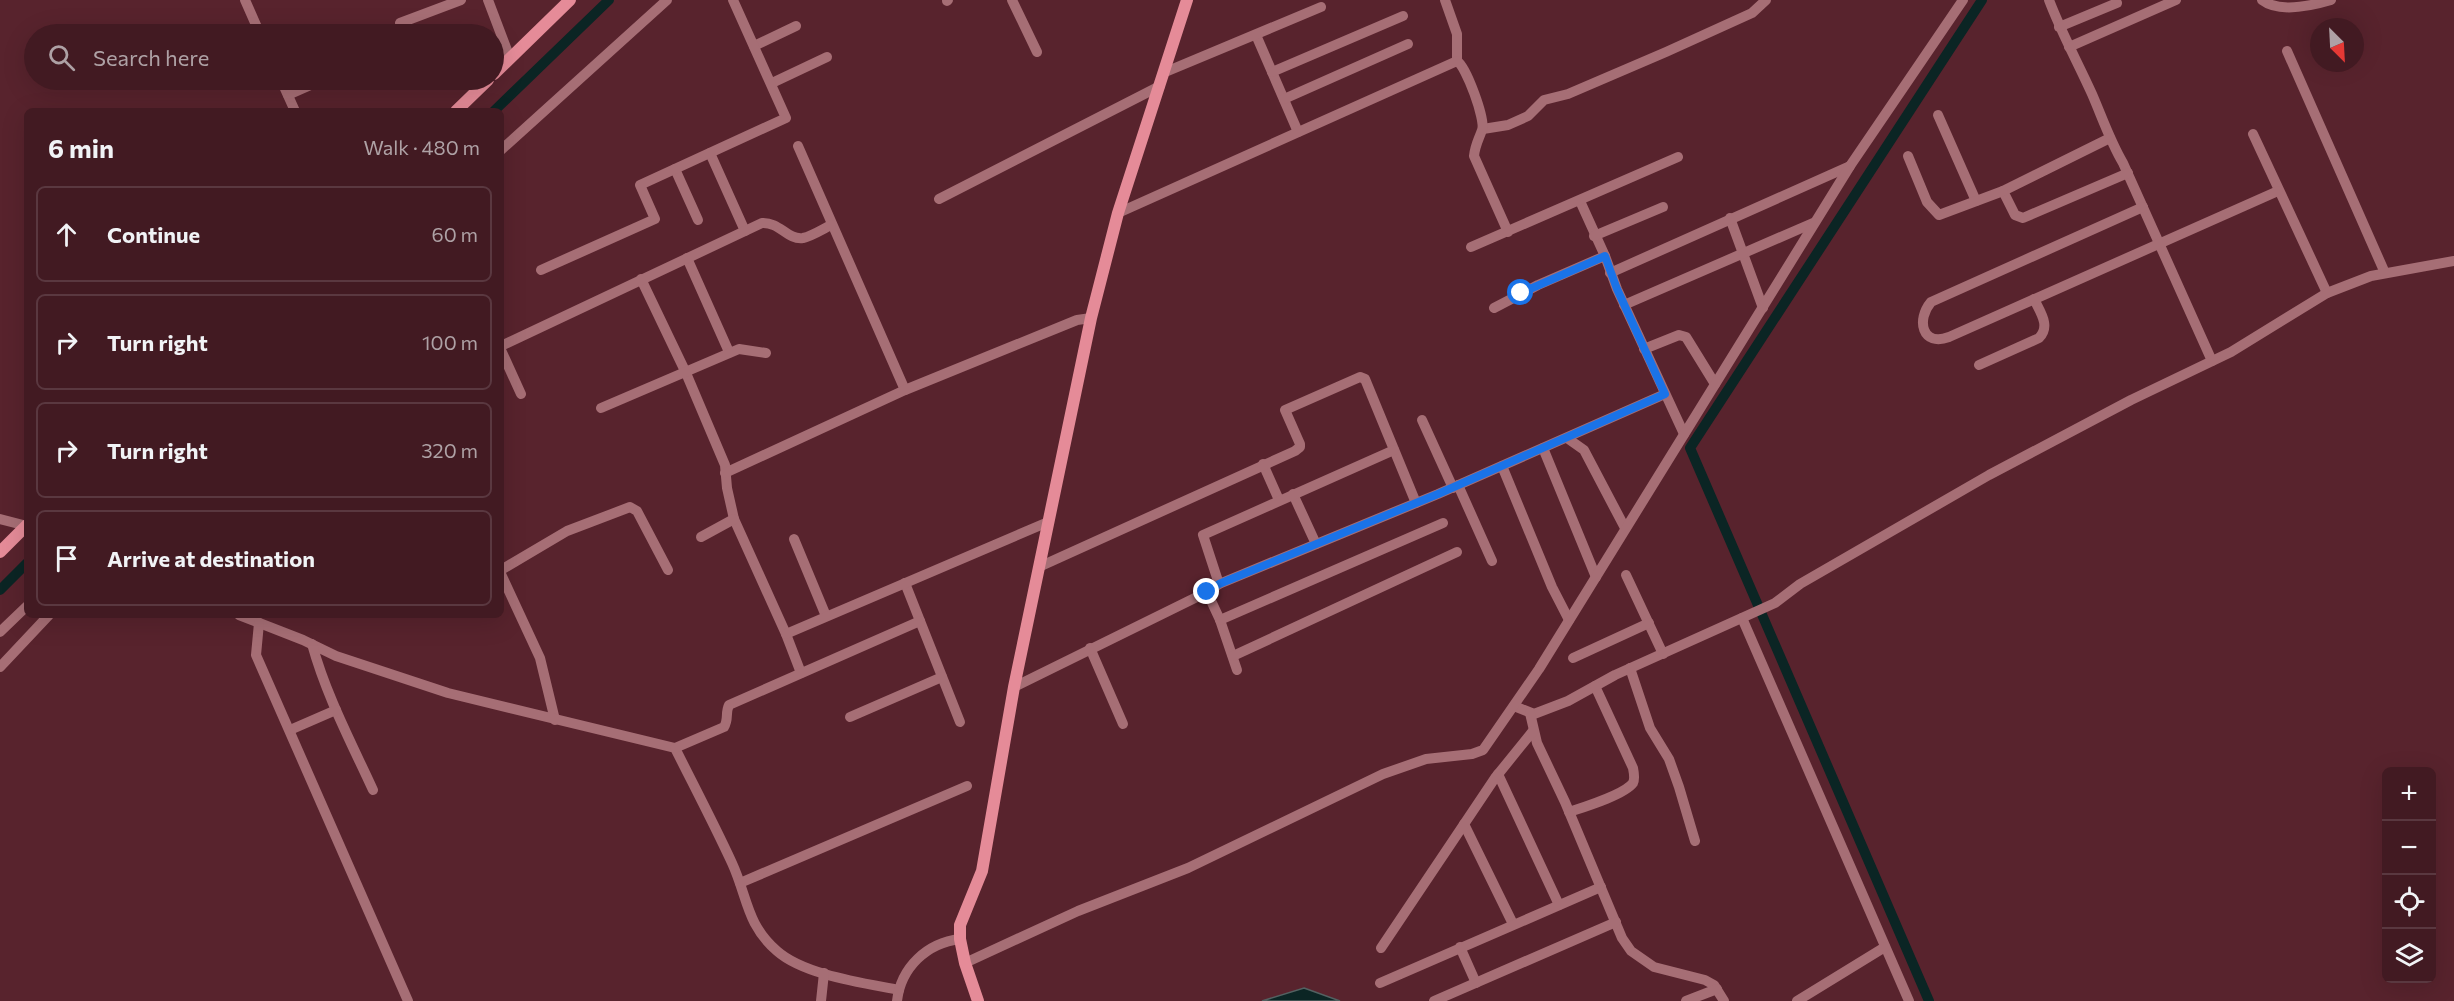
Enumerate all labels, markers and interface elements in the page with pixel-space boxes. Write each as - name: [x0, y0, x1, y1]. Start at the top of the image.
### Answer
- north arrow: [2310, 18, 2364, 72]
- search box: [24, 24, 504, 90]
- icon: search: [45, 41, 78, 74]
- text: Search here: [93, 44, 209, 71]
- text: 6 min: [48, 132, 114, 163]
- text: Walk · 480 m: [363, 135, 480, 159]
- icon: ahead: [50, 218, 83, 251]
- text: Continue: [107, 221, 200, 248]
- text: 60 m: [432, 222, 478, 246]
- route start: [1507, 279, 1533, 305]
- icon: right: [50, 326, 83, 359]
- text: Turn right: [107, 329, 208, 356]
- text: 100 m: [422, 330, 478, 354]
- icon: right: [50, 434, 83, 467]
- text: Turn right: [107, 437, 208, 464]
- text: 320 m: [421, 438, 478, 462]
- icon: arrive: [50, 542, 83, 575]
- text: Arrive at destination: [107, 545, 315, 572]
- route end: [1193, 578, 1219, 604]
- map controls: [2382, 767, 2436, 983]
- button: +: [2382, 767, 2436, 821]
- button: −: [2382, 821, 2436, 875]
- button: locate: [2382, 875, 2436, 929]
- button: layers: [2382, 929, 2436, 983]

